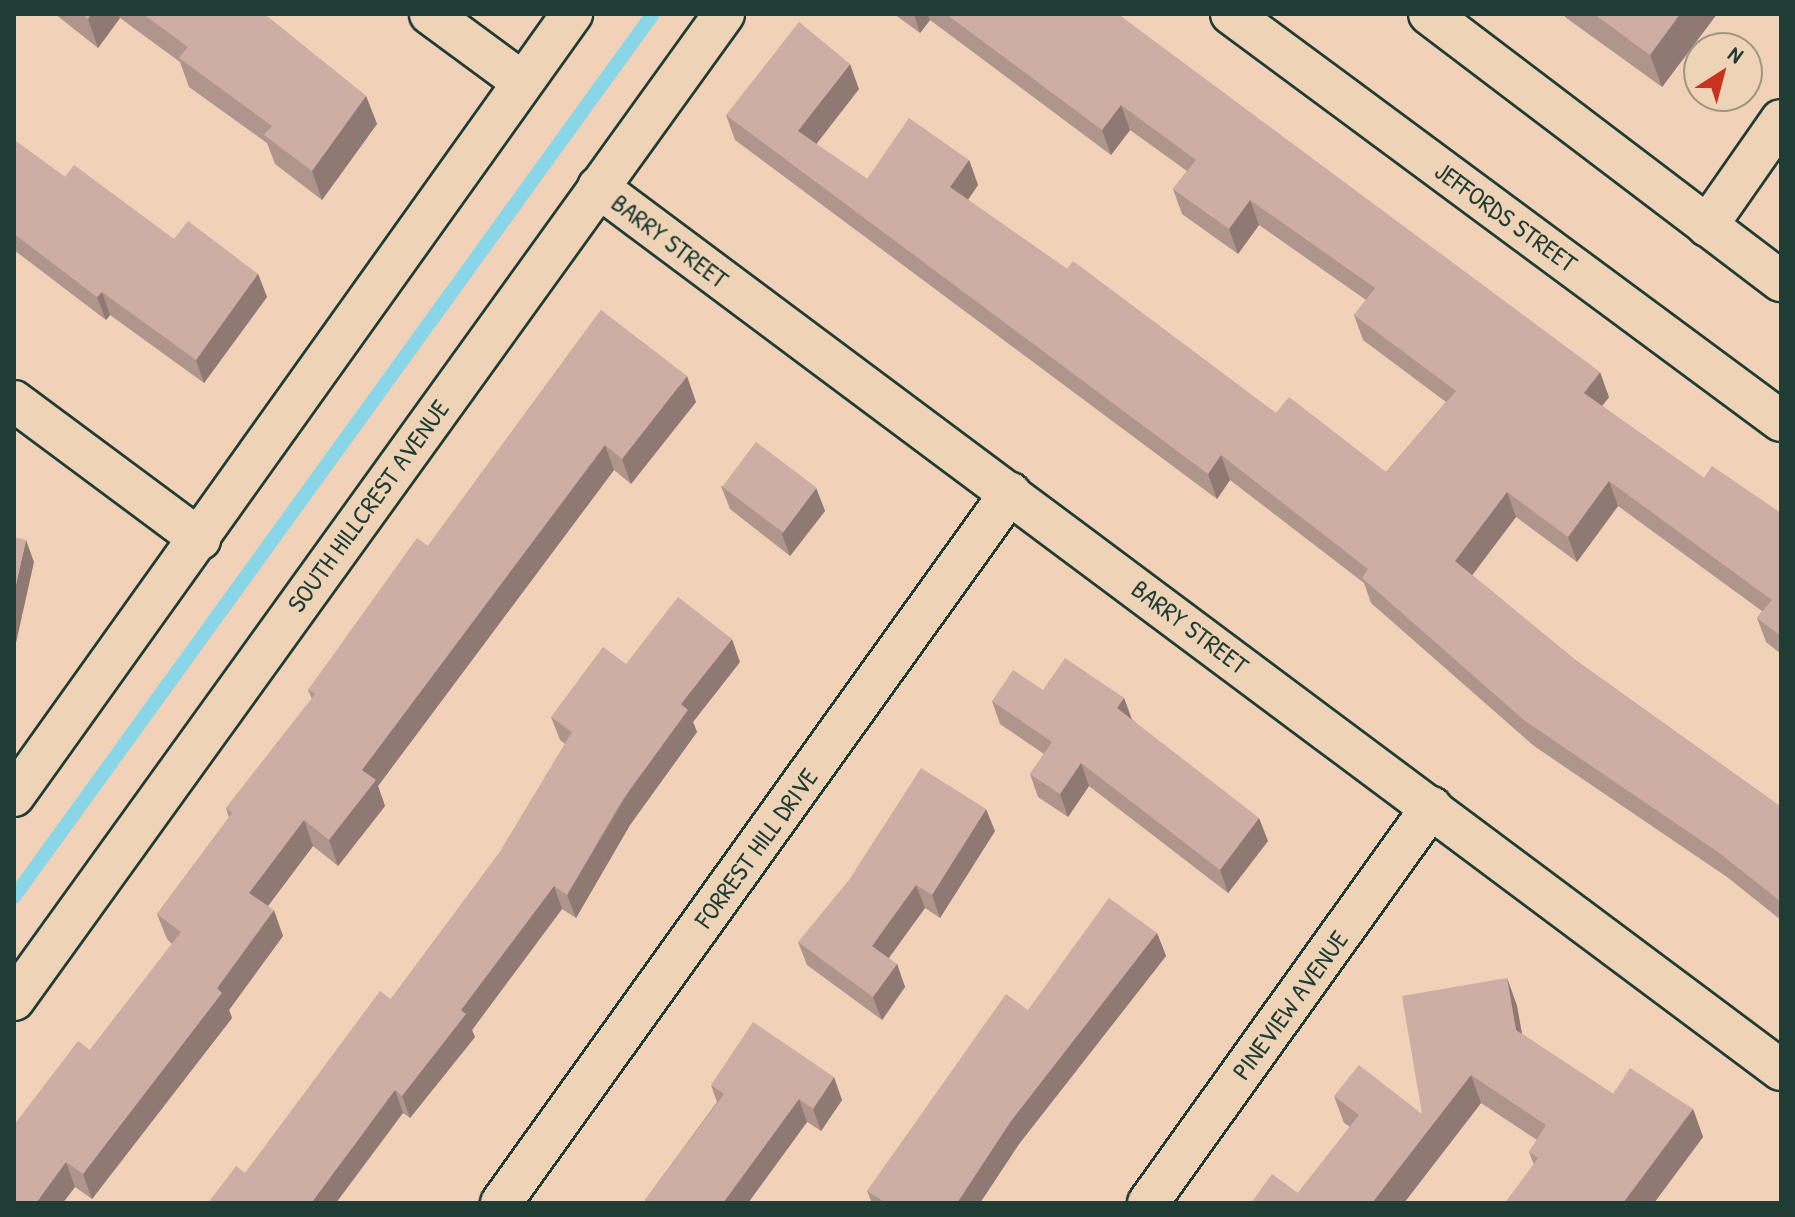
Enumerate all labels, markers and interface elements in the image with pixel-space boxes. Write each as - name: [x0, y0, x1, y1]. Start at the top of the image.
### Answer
- north arrow: [1683, 32, 1763, 112]
- text: N: [1722, 39, 1749, 70]
- street label: JEFFORDS STREET: [1429, 155, 1583, 279]
- street label: BARRY STREET: [606, 187, 734, 295]
- street label: SOUTH HILLCREST AVENUE: [281, 394, 455, 618]
- street label: BARRY STREET: [1126, 573, 1254, 681]
- street label: FORREST HILL DRIVE: [688, 762, 824, 934]
- street label: PINEVIEW AVENUE: [1225, 924, 1355, 1086]

